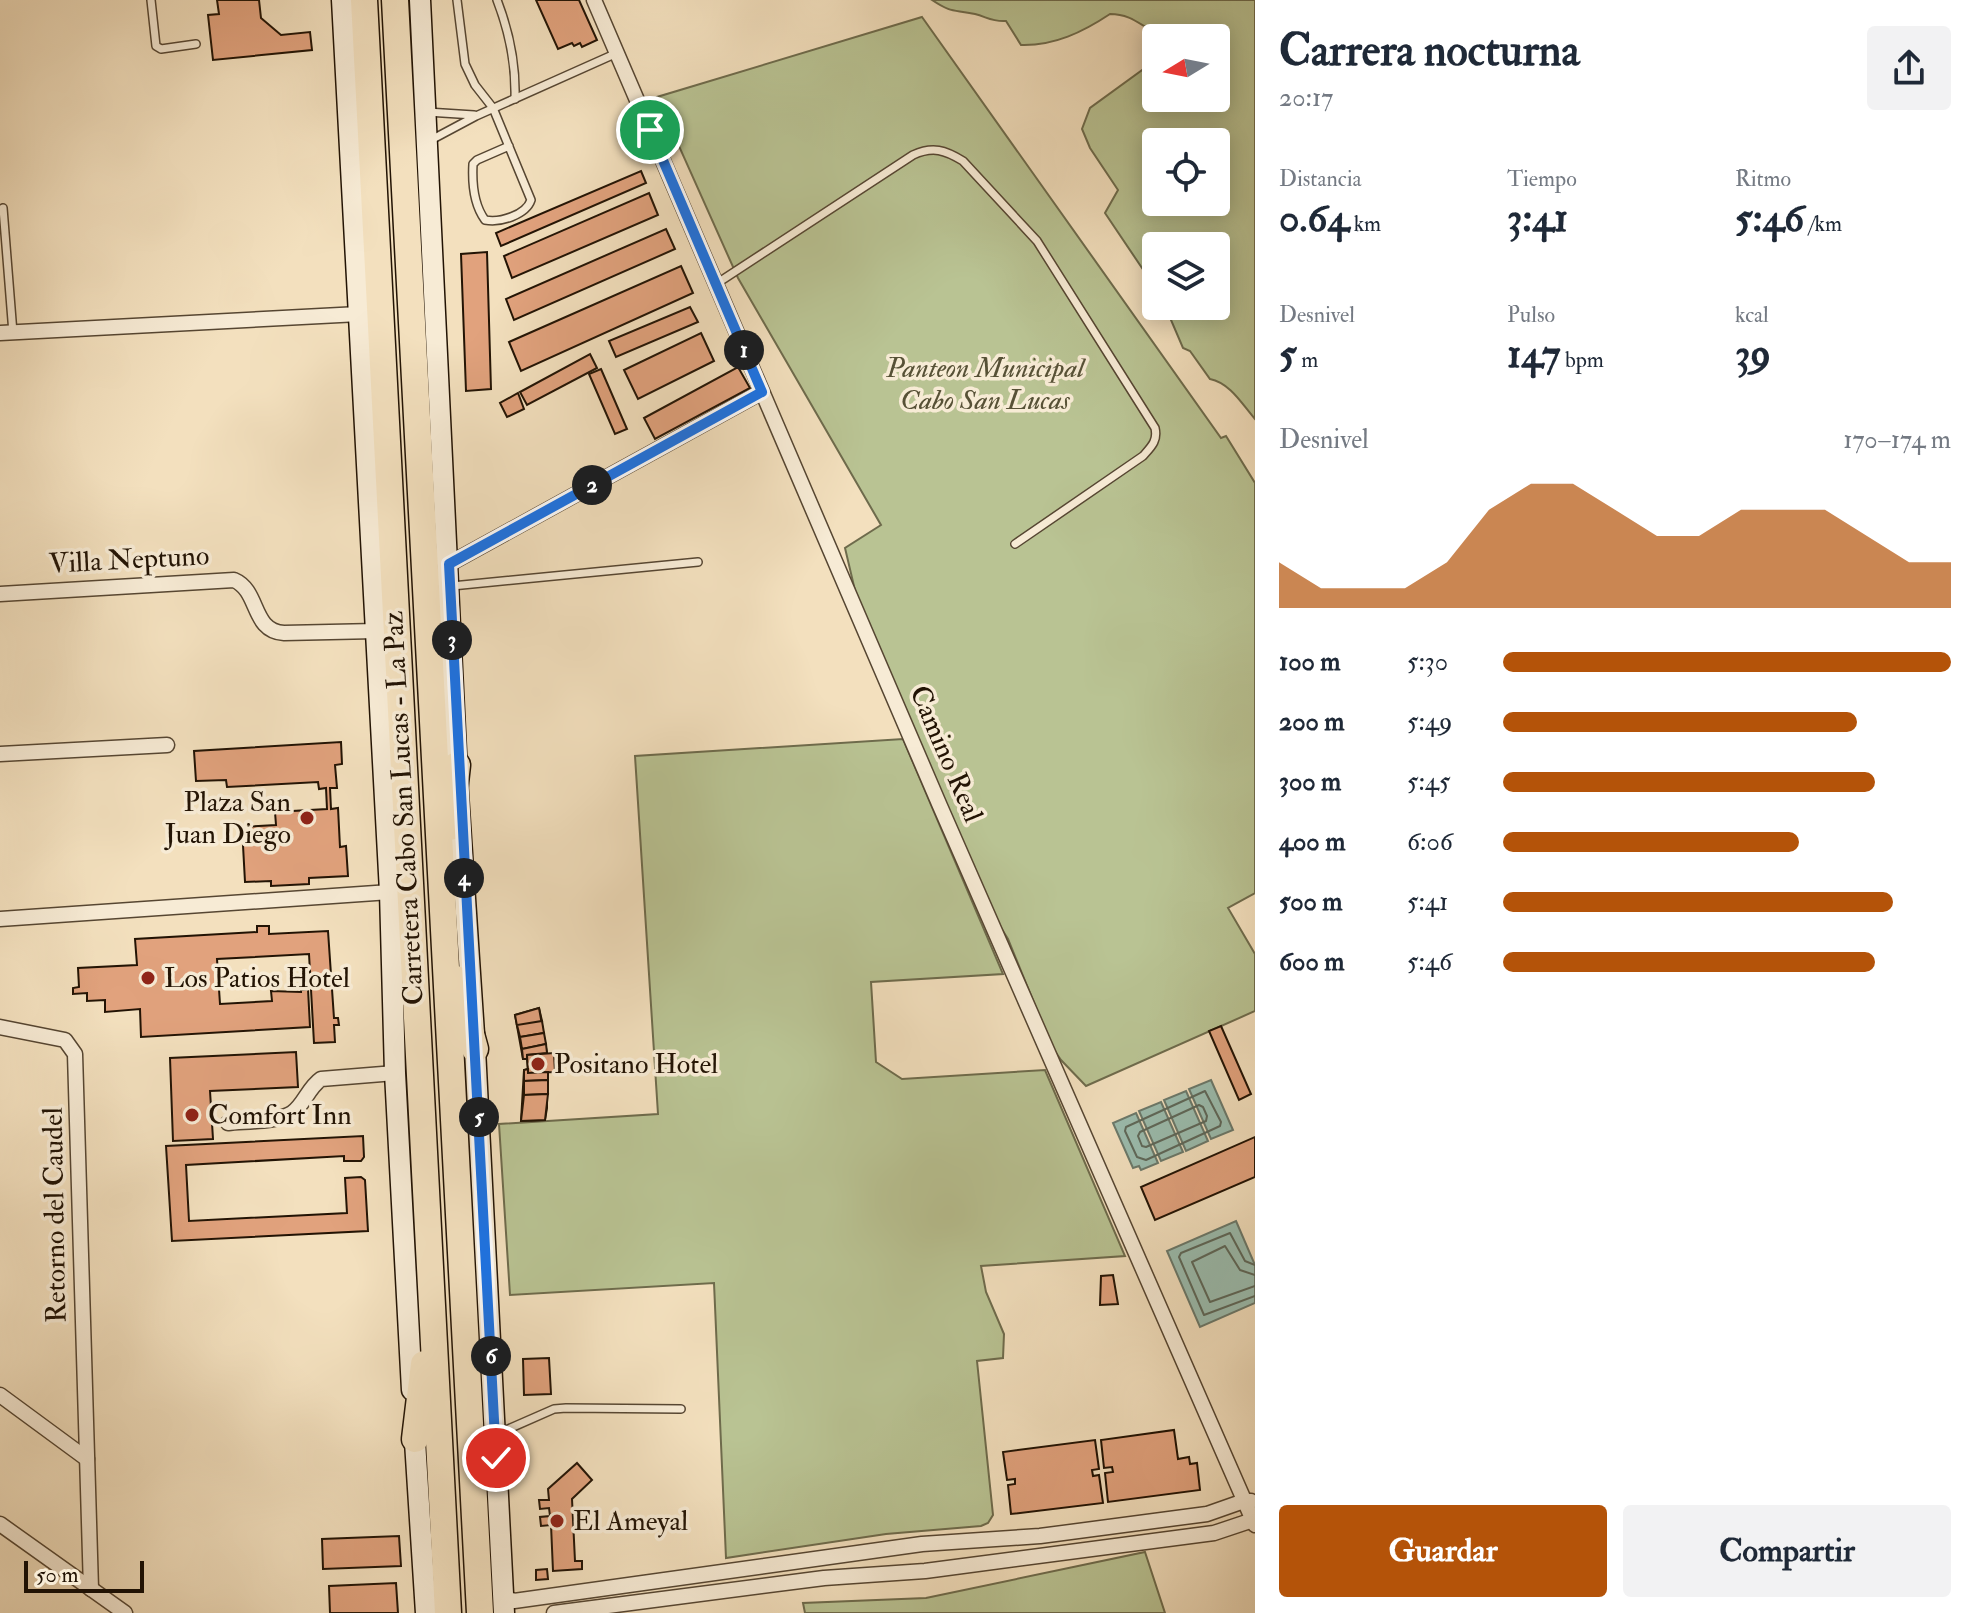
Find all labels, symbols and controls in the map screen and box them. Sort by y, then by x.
north arrow [1142,24,1230,112]
map controls [1142,24,1230,320]
text: Carrera nocturna [1279,24,1580,79]
button: share [1867,26,1951,110]
text: 20:17 [1279,82,1333,114]
pin [616,96,684,164]
icon: arrive [628,108,672,152]
button: locate [1142,128,1230,216]
text: Distancia [1279,165,1362,193]
text: Tiempo [1507,165,1577,193]
text: Ritmo [1735,165,1791,193]
text: 0.64 [1279,193,1349,244]
text: 3:41 [1507,193,1568,244]
text: 5:46 [1735,193,1804,244]
text: km [1349,210,1381,238]
text: /km [1804,210,1842,238]
button: layers [1142,232,1230,320]
text: Desnivel [1279,301,1355,329]
text: Pulso [1507,301,1555,329]
text: kcal [1735,301,1769,329]
text: 5 [1279,329,1297,380]
text: 147 [1507,329,1560,380]
text: 39 [1735,329,1771,380]
pin: 1 [724,330,764,370]
text: 1 [740,336,748,364]
text: m [1297,346,1318,374]
text: bpm [1560,346,1604,374]
park label: Panteon Municipal Cabo San Lucas [885,351,1086,418]
text: Desnivel [1279,424,1369,456]
text: 170–174 m [1843,424,1951,456]
pin: 2 [572,465,612,505]
text: 2 [586,471,598,499]
street label: Villa Neptuno [48,538,210,582]
street label: Carretera Cabo San Lucas - La Paz [376,610,432,1006]
pin: 3 [432,620,472,660]
text: 3 [448,626,456,654]
text: 100 m [1279,646,1340,678]
text: 5:30 [1407,646,1448,678]
street label: Camino Real [902,680,990,828]
text: 200 m [1279,706,1344,738]
text: 5:49 [1407,706,1452,738]
text: 300 m [1279,766,1341,798]
text: 5:45 [1407,766,1450,798]
place label: Plaza San Juan Diego [164,785,291,852]
marker: Plaza San Juan Diego [298,809,316,827]
text: 400 m [1279,826,1345,858]
text: 6:06 [1407,826,1453,858]
pin: 4 [444,858,484,898]
text: 4 [458,864,470,892]
text: 500 m [1279,886,1343,918]
text: 5:41 [1407,886,1448,918]
text: 600 m [1279,946,1344,978]
text: 5:46 [1407,946,1452,978]
place label: Los Patios Hotel [164,961,350,996]
marker: Los Patios Hotel [139,969,157,987]
place label: Positano Hotel [554,1047,718,1082]
marker: Positano Hotel [529,1055,547,1073]
pin: 5 [459,1097,499,1137]
place label: Comfort Inn [208,1098,352,1133]
text: 5 [474,1103,484,1131]
marker: Comfort Inn [183,1106,201,1124]
street label: Retorno del Caudel [36,1107,74,1323]
pin: 6 [471,1336,511,1376]
text: 6 [485,1342,497,1370]
pin [462,1424,530,1492]
icon: check [474,1436,518,1480]
place label: El Ameyal [573,1504,688,1539]
button: Guardar [1279,1505,1607,1597]
button: Compartir [1623,1505,1951,1597]
marker: El Ameyal [548,1512,566,1530]
scale bar [24,1557,144,1593]
text: 50 m [36,1561,78,1589]

